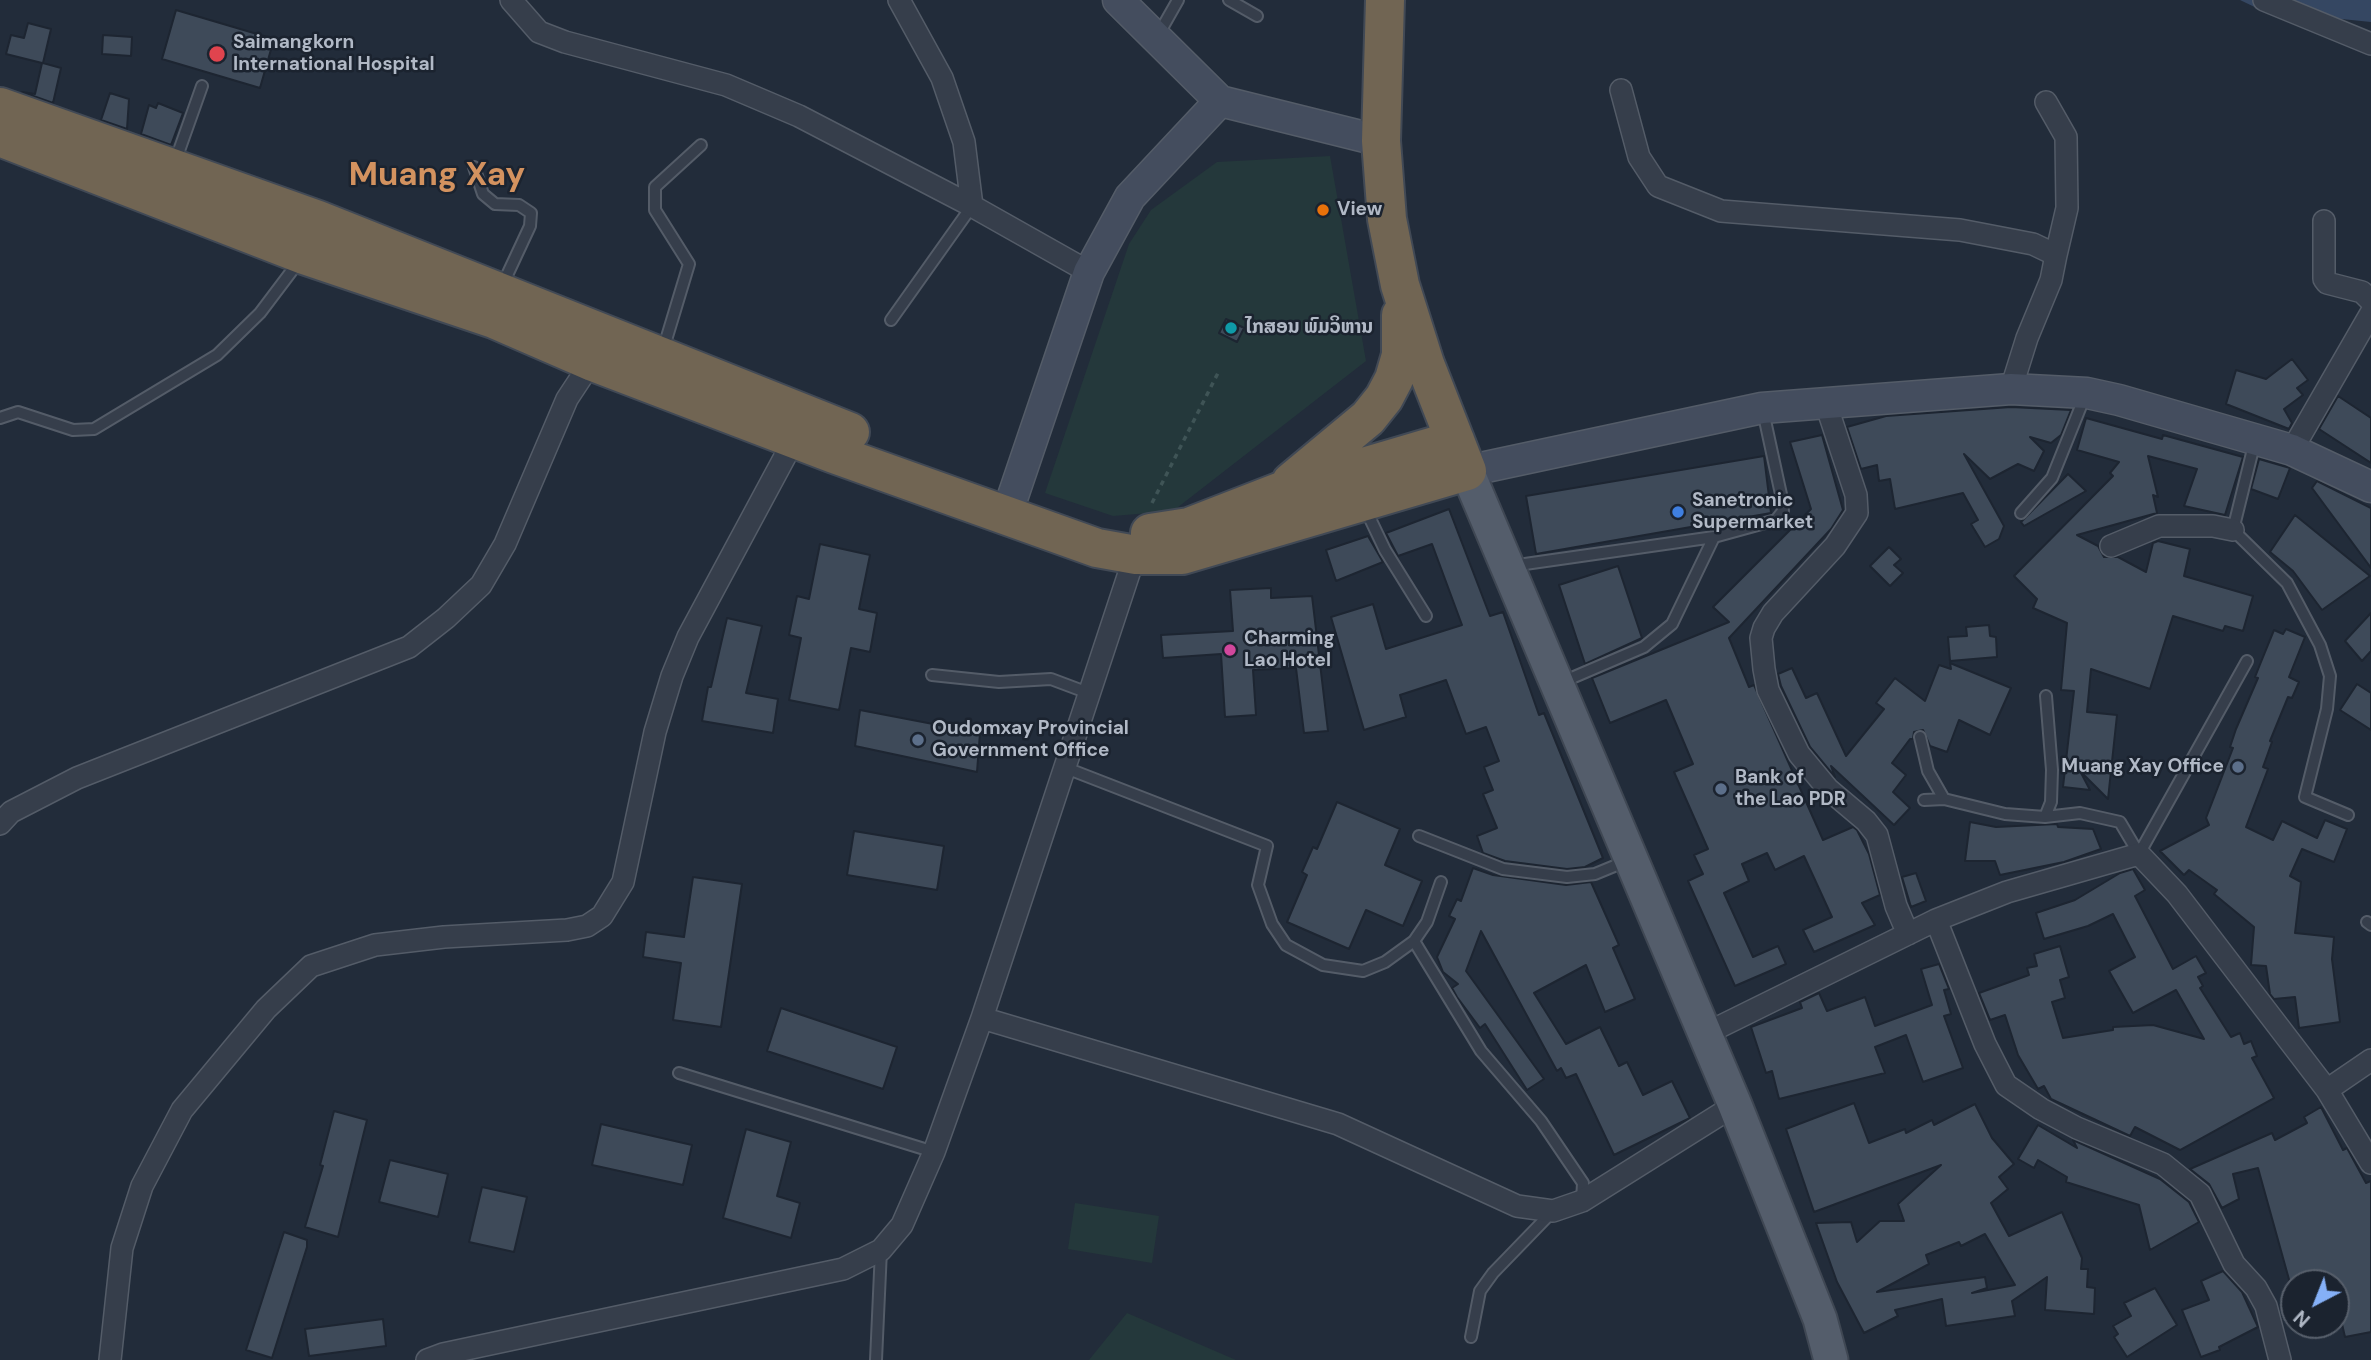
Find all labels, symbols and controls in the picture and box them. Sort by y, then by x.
place label: Saimangkorn International Hospital [233,32,435,76]
marker: Saimangkorn International Hospital [207,44,227,64]
district label: Muang Xay [349,156,525,196]
place label: View [1337,199,1382,221]
marker: View [1315,202,1331,218]
place label: ໄກສອນ ພົມວິຫານ [1245,317,1373,339]
marker: ໄກສອນ ພົມວິຫານ [1223,320,1239,336]
place label: Sanetronic Supermarket [1692,490,1813,534]
marker: Sanetronic Supermarket [1670,504,1686,520]
place label: Charming Lao Hotel [1244,628,1335,672]
marker: Charming Lao Hotel [1222,642,1238,658]
place label: Oudomxay Provincial Government Office [932,718,1129,762]
marker: Oudomxay Provincial Government Office [910,732,926,748]
place label: Muang Xay Office [2061,756,2224,778]
marker: Muang Xay Office [2230,759,2246,775]
place label: Bank of the Lao PDR [1735,767,1846,811]
marker: Bank of the Lao PDR [1713,781,1729,797]
north arrow [2280,1269,2350,1339]
text: N [2288,1305,2315,1332]

